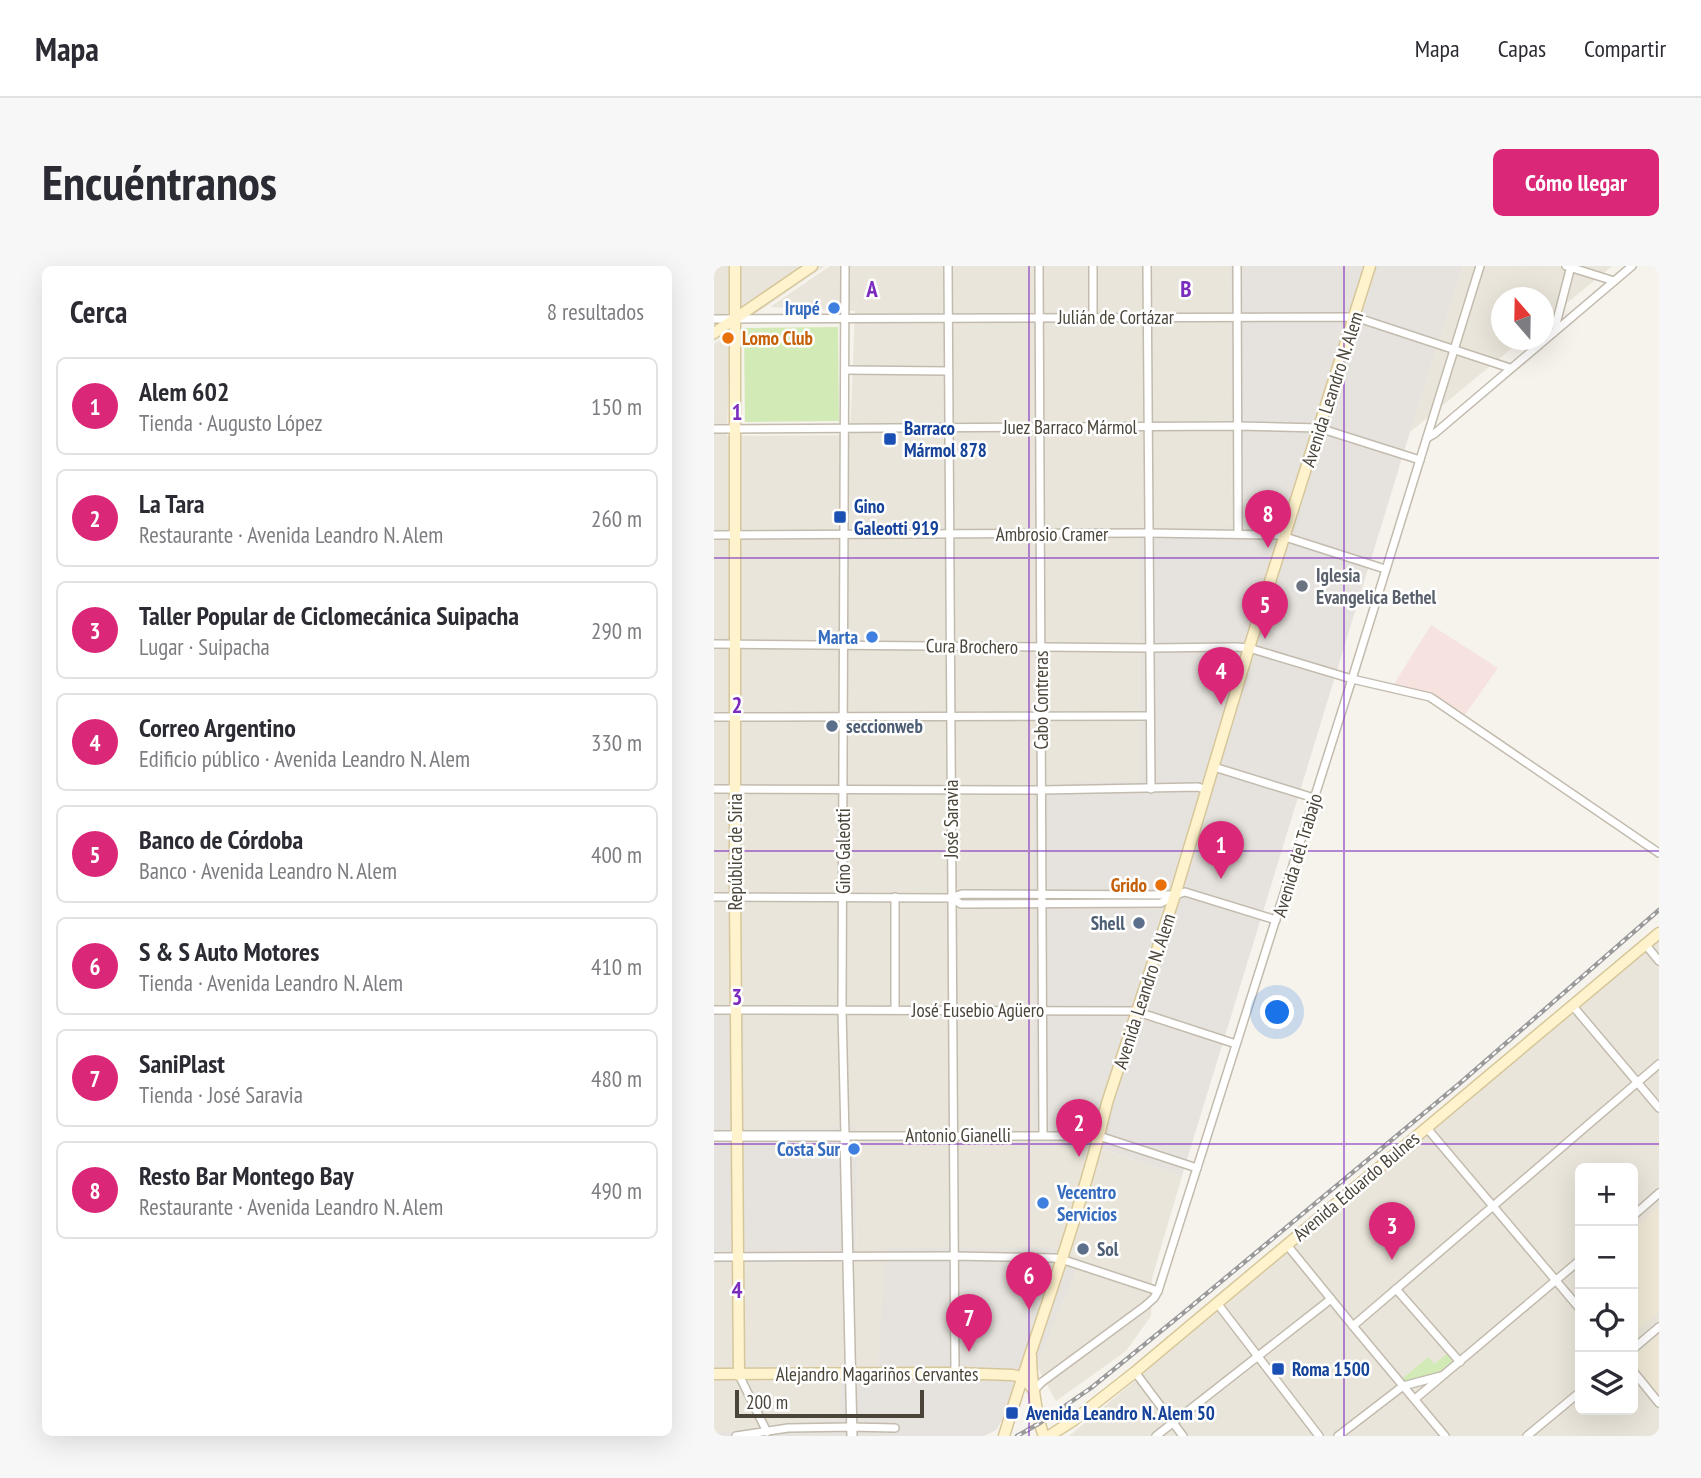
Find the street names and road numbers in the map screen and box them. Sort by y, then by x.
street label: Julián de Cortázar [1057,305,1175,329]
street label: Avenida Leandro N. Alem [1296,308,1368,470]
street label: Juez Barraco Mármol [1002,415,1138,439]
street label: Ambrosio Cramer [996,522,1109,546]
street label: Cura Brochero [926,633,1018,659]
street label: Cabo Contreras [1029,651,1053,749]
street label: José Saravia [939,780,963,859]
street label: Avenida del Trabajo [1267,790,1327,920]
street label: República de Siria [723,793,747,911]
street label: Gino Galeotti [831,808,855,894]
street label: Avenida Leandro N. Alem [1108,910,1180,1072]
street label: José Eusebio Agüero [911,998,1044,1022]
street label: Antonio Gianelli [905,1123,1011,1147]
street label: Avenida Eduardo Bulnes [1288,1126,1424,1246]
street label: Alejandro Magariños Cervantes [776,1362,978,1386]

